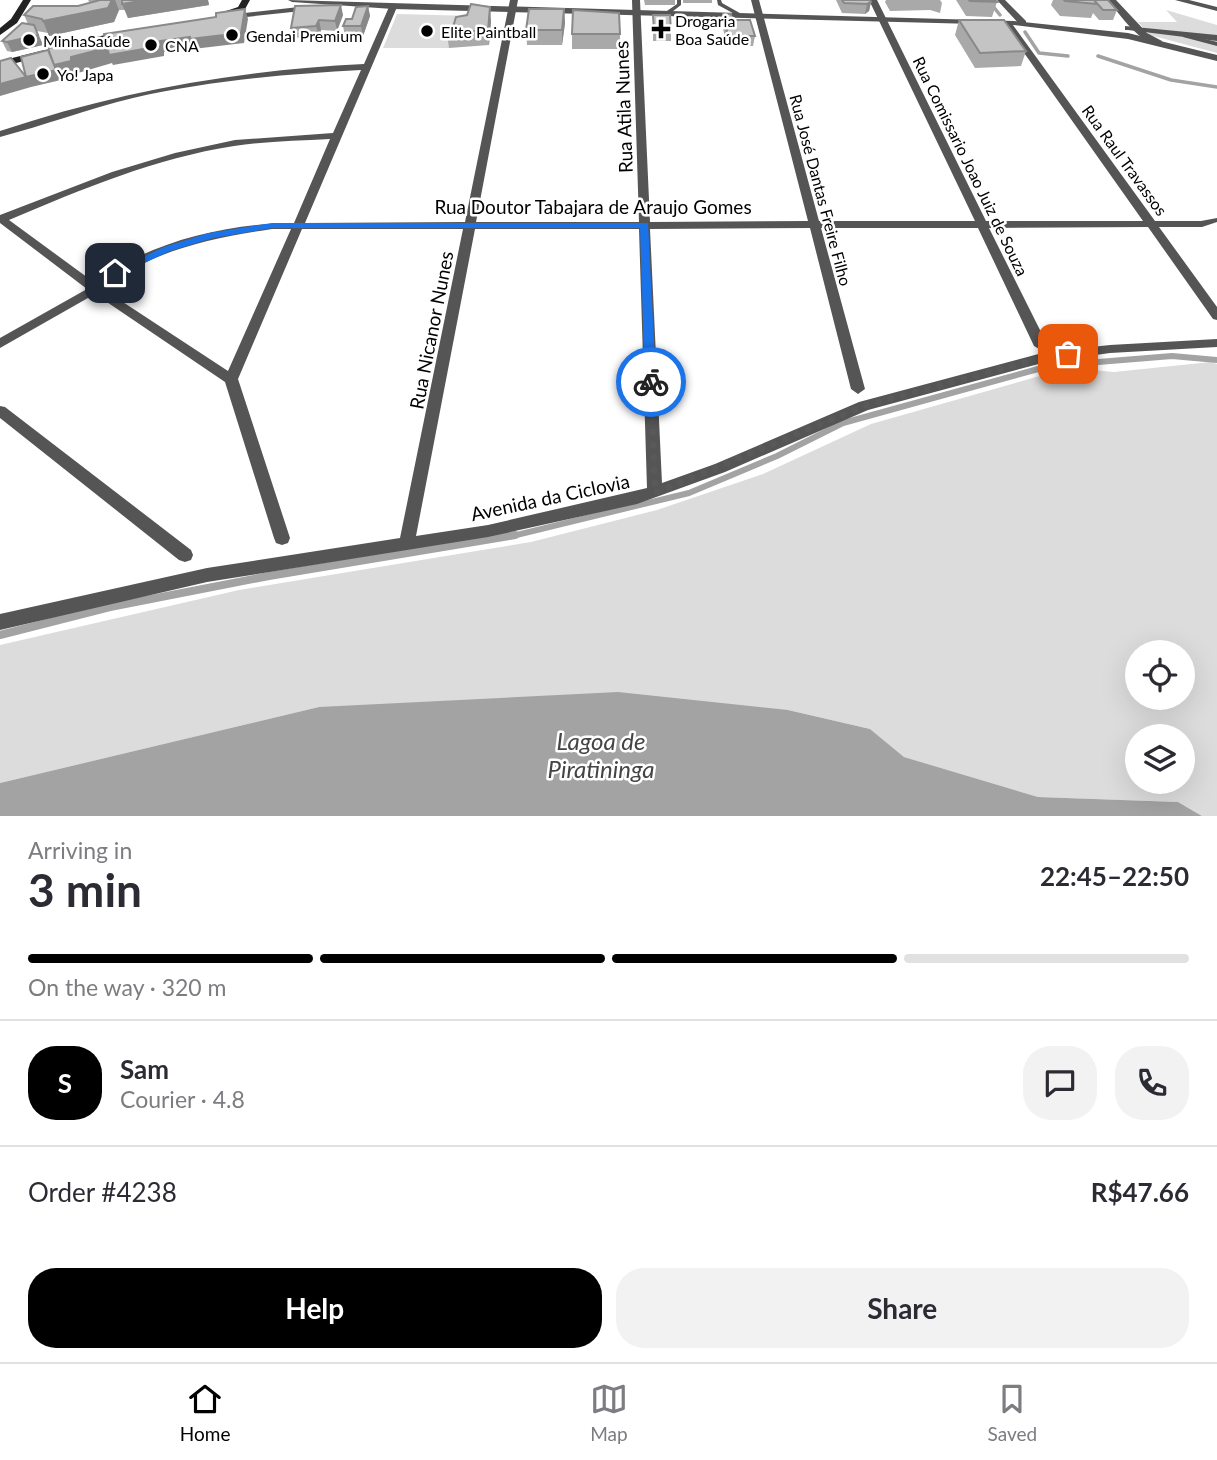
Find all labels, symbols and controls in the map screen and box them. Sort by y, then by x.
place label: Drogaria Boa Saúde [675,11,749,48]
marker: Drogaria Boa Saúde [653,21,669,37]
place label: Elite Paintball [441,22,536,41]
marker: Elite Paintball [419,23,435,39]
place label: Gendai Premium [246,26,362,45]
marker: Gendai Premium [224,27,240,43]
place label: MinhaSaúde [43,31,130,50]
marker: MinhaSaúde [21,32,37,48]
place label: CNA [165,36,199,55]
marker: CNA [143,37,159,53]
street label: Rua Atila Nunes [609,40,637,174]
street label: Rua Comissario Joao Juiz de Souza [910,53,1032,279]
place label: Yo! Japa [57,65,114,84]
marker: Yo! Japa [35,66,51,82]
street label: Rua José Dantas Freire Filho [786,92,856,288]
street label: Rua Raul Travassos [1079,101,1171,219]
street label: Rua Doutor Tabajara de Araujo Gomes [434,195,752,218]
pin [85,243,145,303]
street label: Rua Nicanor Nunes [404,249,458,411]
icon: home [96,254,134,292]
pin [1038,324,1098,384]
icon: bag [1049,335,1087,373]
courier [616,347,686,417]
icon: bike [632,363,670,401]
street label: Avenida da Ciclovia [468,469,632,525]
map controls [1125,640,1195,794]
button: locate [1125,640,1195,710]
button: layers [1125,724,1195,794]
water label: Lagoa de Piratininga [548,726,655,783]
text: Arriving in [28,836,132,864]
text: 22:45–22:50 [1040,860,1189,892]
text: 3 min [28,862,142,917]
text: On the way · 320 m [28,973,227,1001]
button: chat [1023,1046,1097,1120]
button: phone [1115,1046,1189,1120]
text: Sam [120,1053,169,1085]
text: S [58,1067,72,1099]
text: Courier · 4.8 [120,1085,245,1113]
text: Order #4238 [28,1176,177,1208]
text: R$47.66 [1091,1176,1189,1208]
button: Help [28,1268,602,1348]
button: Share [616,1268,1189,1348]
tab: Home [180,1380,230,1445]
tab: Map [590,1380,628,1445]
tab: Saved [988,1380,1037,1445]

